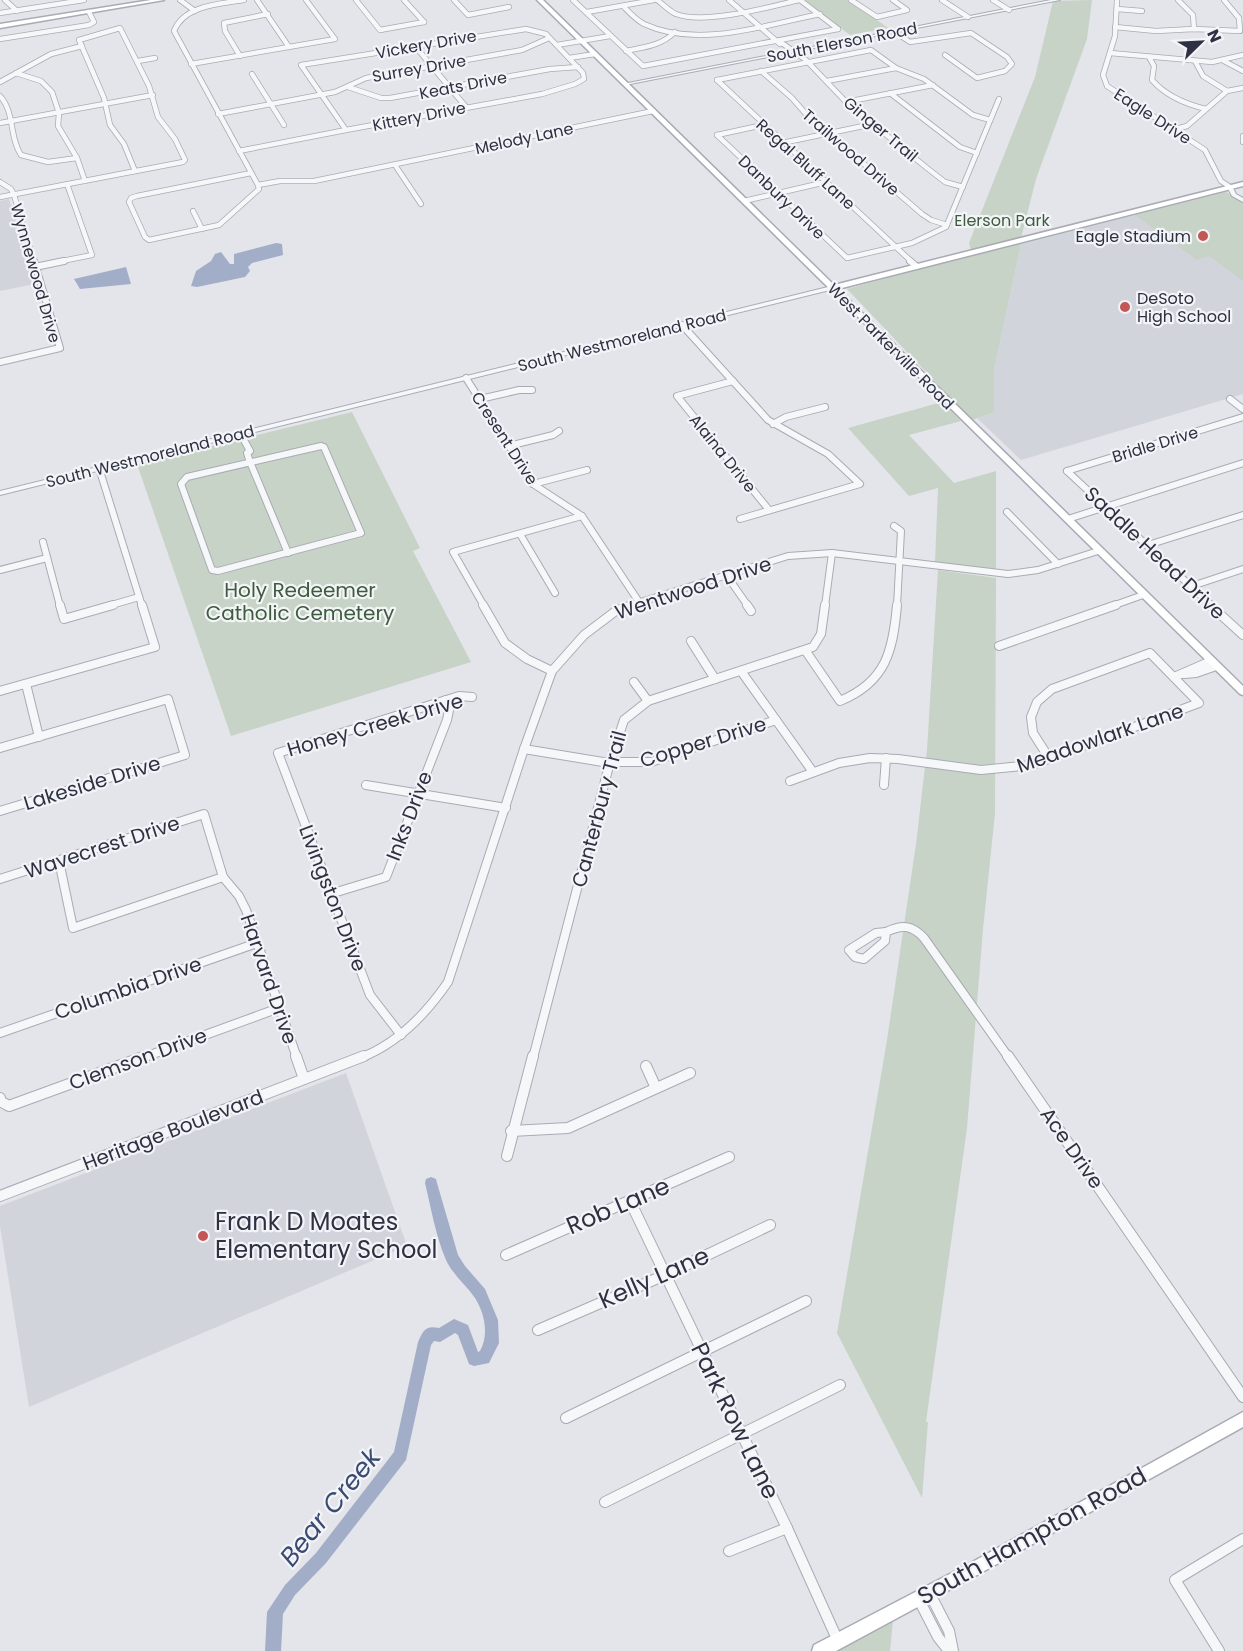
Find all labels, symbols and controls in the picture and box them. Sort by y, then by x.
north arrow [1171,12,1231,72]
street label: South Elerson Road [765,17,919,68]
street label: Vickery Drive [374,24,478,65]
text: N [1201,26,1227,46]
street label: Surrey Drive [370,49,468,88]
street label: Keats Drive [417,66,509,105]
street label: Eagle Drive [1110,83,1196,150]
street label: Ginger Trail [838,91,923,167]
street label: Kittery Drive [371,96,468,137]
street label: Trailwood Drive [797,104,904,201]
street label: Regal Bluff Lane [751,114,860,215]
street label: Melody Lane [473,117,575,160]
street label: Danbury Drive [733,150,830,245]
street label: Wynnewood Drive [5,201,66,346]
park label: Elerson Park [954,209,1050,232]
place label: Eagle Stadium [1076,225,1191,248]
marker: Eagle Stadium [1196,229,1210,243]
street label: West Parkerville Road [822,278,959,415]
place label: DeSoto High School [1137,287,1231,328]
marker: DeSoto High School [1118,300,1132,314]
street label: South Westmoreland Road [515,303,729,378]
street label: Cresent Drive [466,387,543,489]
street label: Alaina Drive [684,409,761,497]
street label: South Westmoreland Road [43,419,257,494]
street label: Bridle Drive [1109,420,1201,468]
street label: Saddle Head Drive [1078,480,1232,626]
street label: Wentwood Drive [611,550,775,626]
park label: Holy Redeemer Catholic Cemetery [206,576,394,627]
street label: Honey Creek Drive [284,686,466,764]
street label: Meadowlark Lane [1013,696,1187,780]
street label: Copper Drive [636,710,770,774]
street label: Canterbury Trail [565,728,633,890]
street label: Lakeside Drive [20,749,164,817]
street label: Inks Drive [379,767,439,865]
street label: Wavecrest Drive [21,809,183,885]
street label: Livingston Drive [292,821,374,975]
street label: Harvard Drive [234,910,304,1048]
street label: Columbia Drive [51,950,205,1026]
street label: Clemson Drive [65,1021,211,1097]
street label: Heritage Boulevard [79,1083,267,1177]
street label: Ace Drive [1034,1102,1110,1194]
street label: Rob Lane [561,1169,675,1242]
place label: Frank D Moates Elementary School [215,1205,438,1266]
marker: Frank D Moates Elementary School [196,1229,210,1243]
street label: Kelly Lane [593,1239,714,1317]
street label: Park Row Lane [683,1337,788,1505]
water label: Bear Creek [271,1439,390,1574]
street label: South Hampton Road [911,1459,1152,1612]

